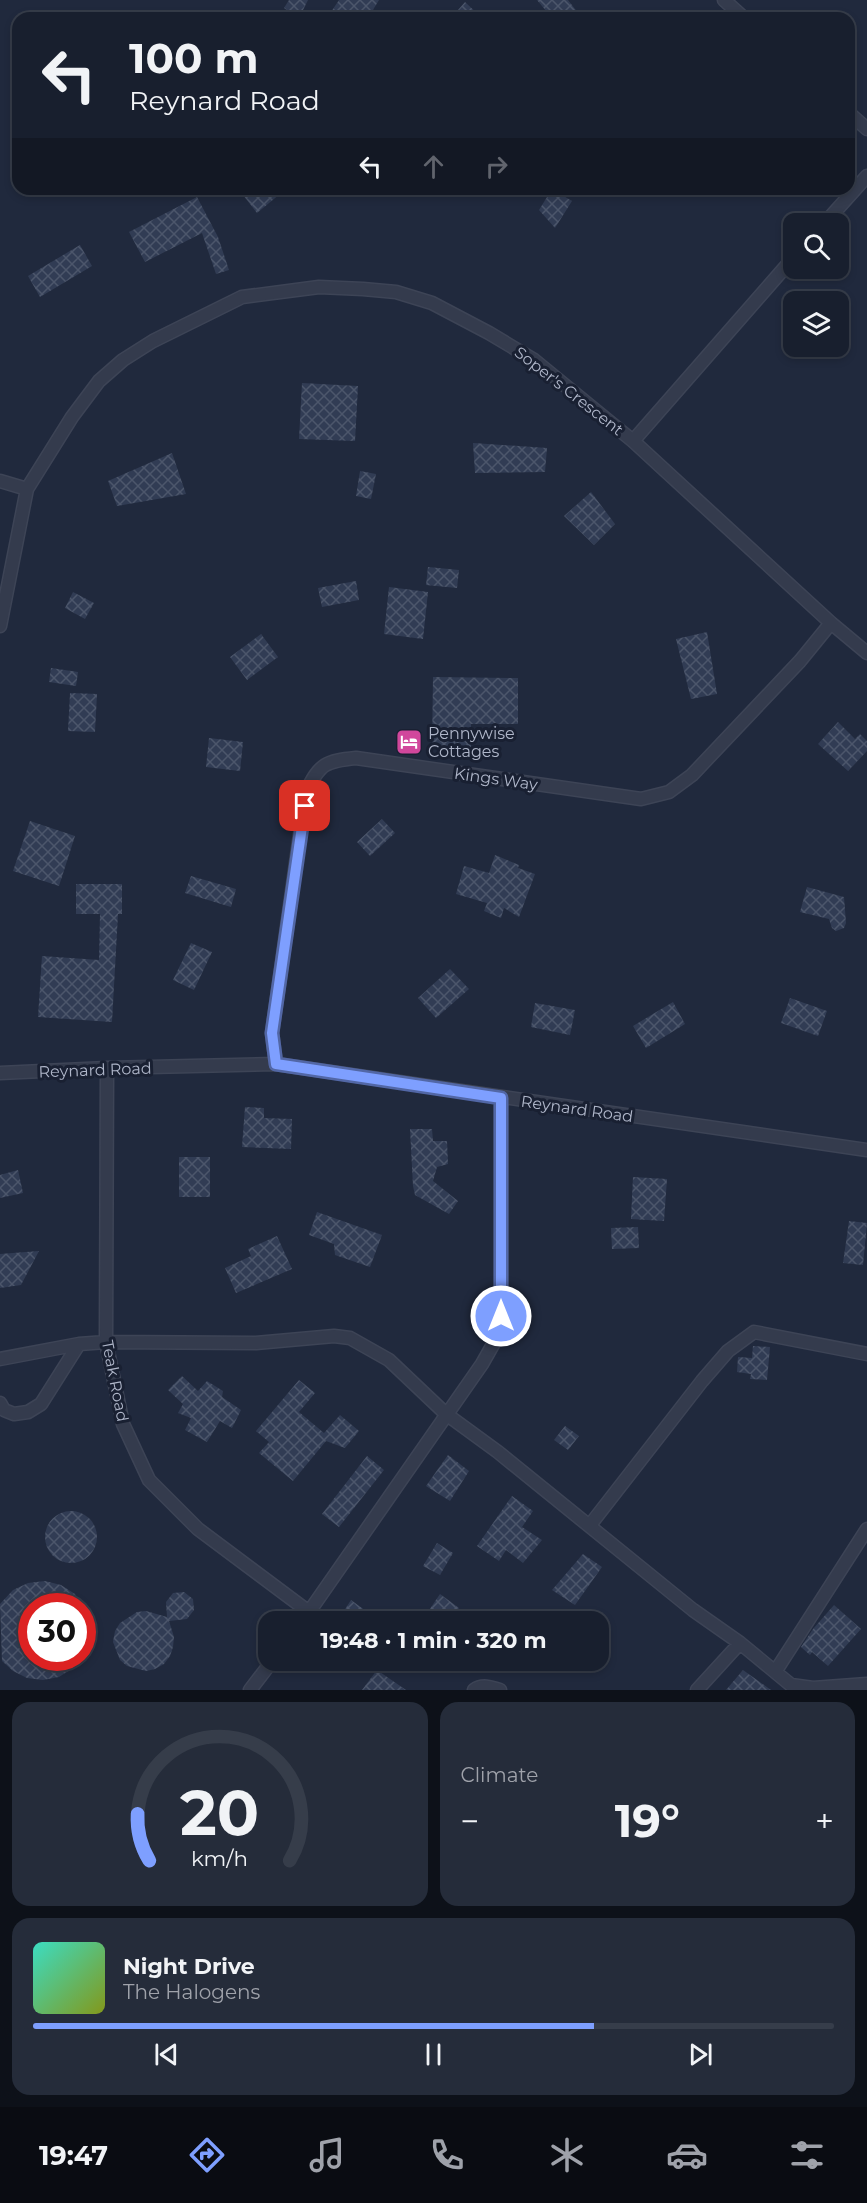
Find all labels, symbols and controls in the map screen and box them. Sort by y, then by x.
text: 100 m [129,32,258,84]
icon: left [30,36,108,114]
text: Reynard Road [129,84,320,117]
icon: left [354,150,387,183]
icon: ahead [417,150,450,183]
icon: right [480,150,513,183]
map controls [783,213,849,357]
button: search [783,213,849,279]
button: layers [783,291,849,357]
street label: Soper's Crescent [511,343,628,440]
place label: Pennywise Cottages [428,724,515,761]
hotel icon: Pennywise Cottages [394,727,424,757]
street label: Kings Way [453,764,539,794]
pin [279,780,330,831]
icon: arrive [288,789,321,822]
street label: Reynard Road [38,1059,152,1081]
street label: Reynard Road [520,1092,634,1126]
position arrow [469,1284,533,1348]
street label: Teak Road [98,1339,132,1423]
speed limit sign: 30 [18,1593,96,1671]
text: 19:48 · 1 min · 320 m [320,1627,547,1654]
text: Climate [461,1763,538,1787]
text: 20 [180,1775,259,1851]
text: 19° [615,1793,680,1848]
text: − [461,1801,479,1841]
text: + [815,1801,834,1841]
text: km/h [191,1845,248,1871]
text: Night Drive [123,1953,255,1980]
text: The Halogens [123,1980,260,2004]
icon: previous [150,2038,183,2071]
icon: pause [417,2038,450,2071]
icon: next [684,2038,717,2071]
icon: directions [186,2134,228,2176]
icon: music [306,2134,348,2176]
icon: phone [426,2134,468,2176]
icon: climate [546,2134,588,2176]
icon: car [666,2134,708,2176]
icon: filters [786,2134,828,2176]
text: 19:47 [39,2139,108,2172]

